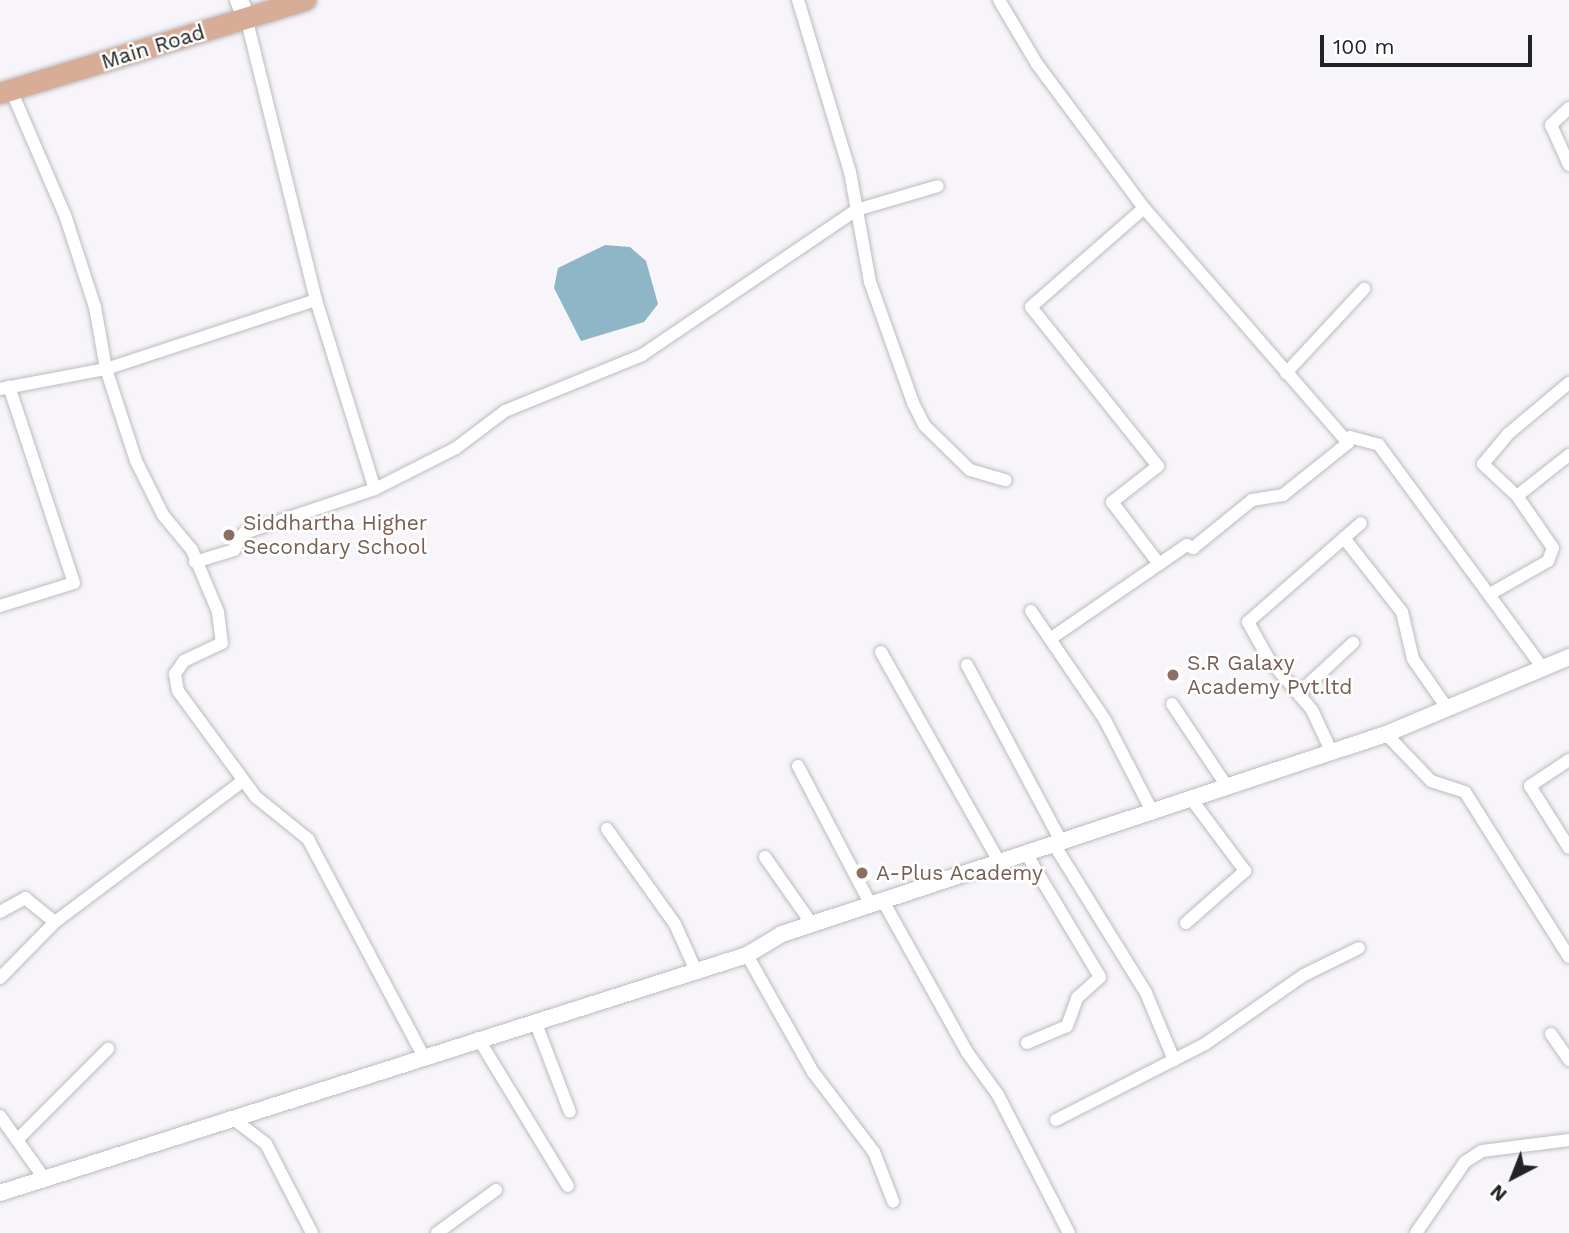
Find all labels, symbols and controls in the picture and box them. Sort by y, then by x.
street label: Main Road [98,19,208,75]
scale bar [1324,21,1536,65]
text: 100 m [1333,34,1395,59]
place label: Siddhartha Higher Secondary School [243,510,428,560]
marker: Siddhartha Higher Secondary School [221,527,237,543]
place label: S.R Galaxy Academy Pvt.ltd [1187,650,1353,700]
marker: S.R Galaxy Academy Pvt.ltd [1165,667,1181,683]
place label: A-Plus Academy [876,860,1044,886]
marker: A-Plus Academy [854,865,870,881]
north arrow [1478,1142,1548,1212]
text: N [1486,1180,1512,1206]

